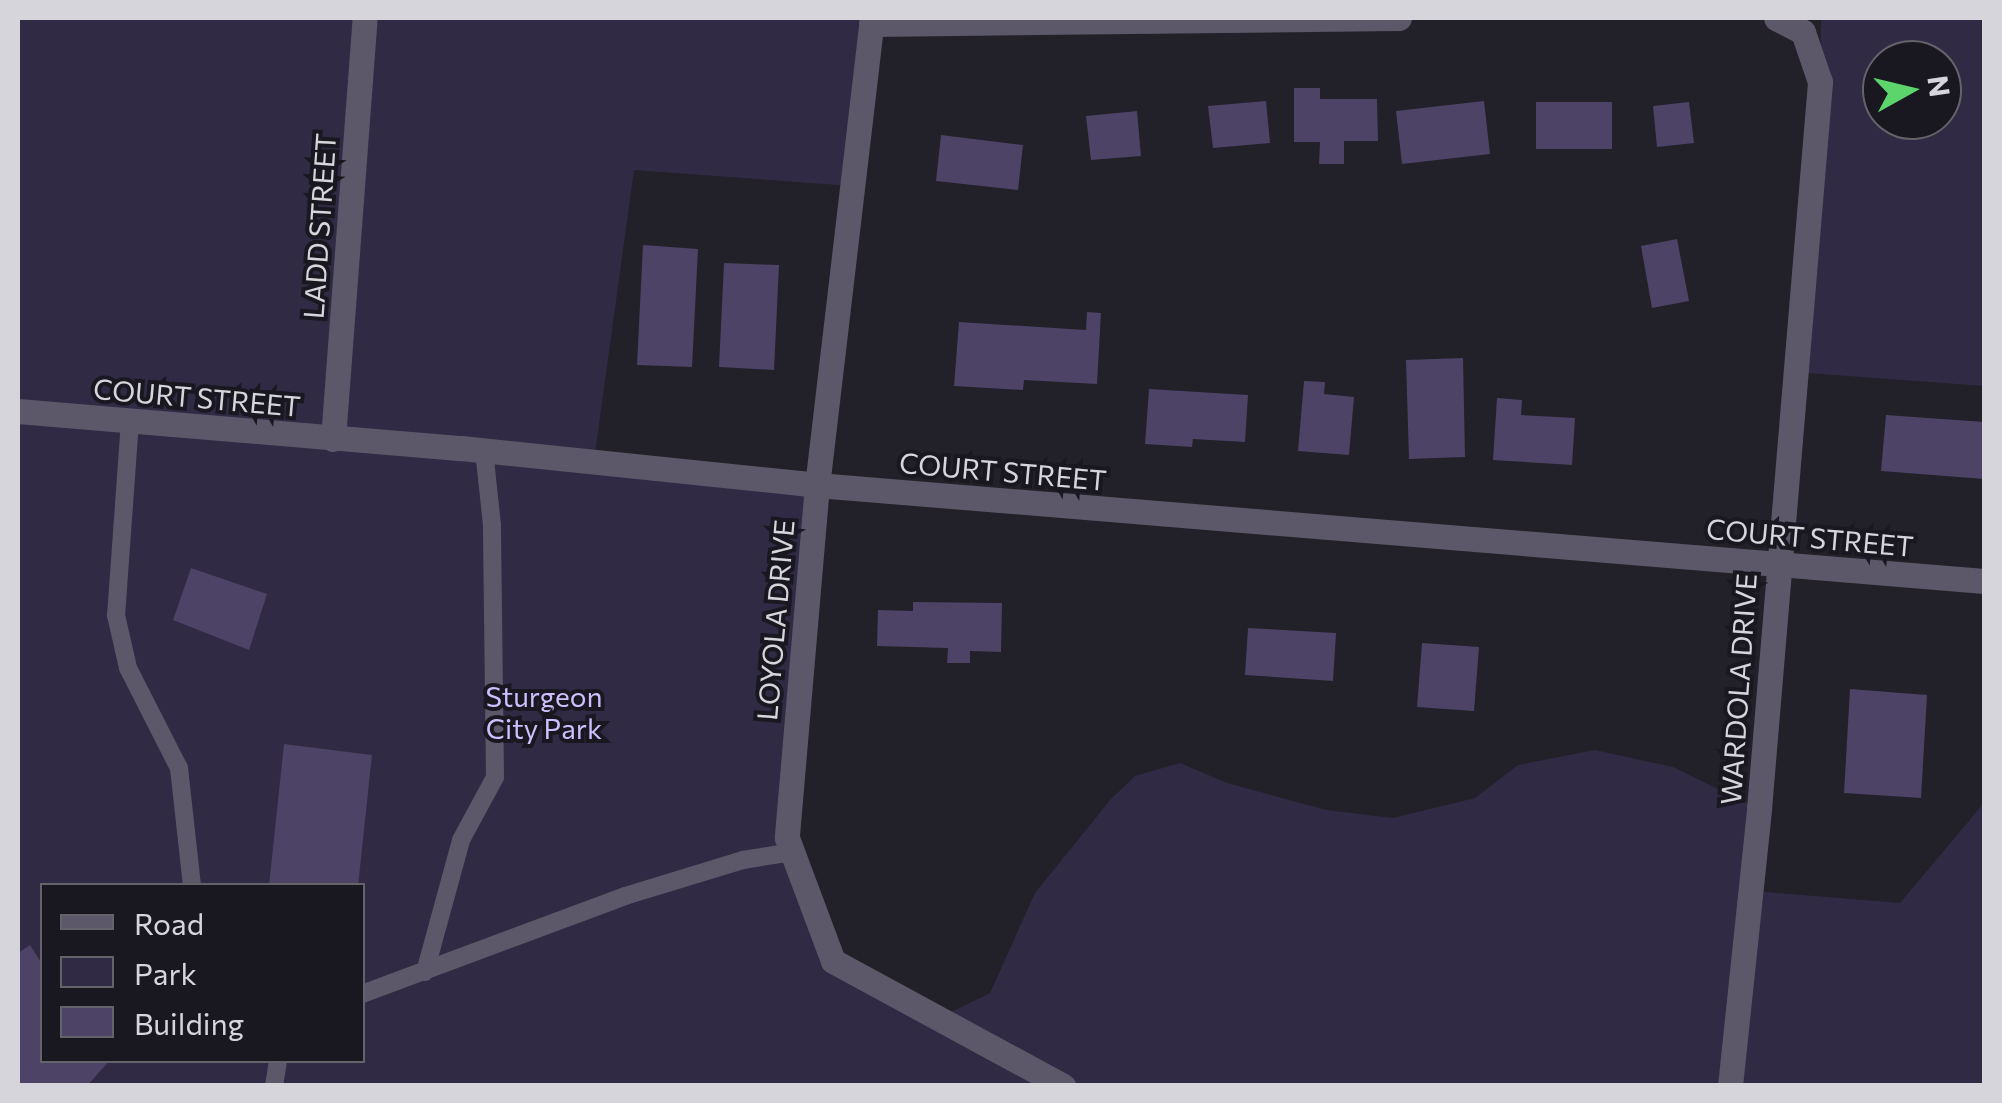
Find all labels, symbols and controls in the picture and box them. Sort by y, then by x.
north arrow [1862,40,1962,140]
text: N [1921,73,1958,99]
street label: LADD STREET [296,132,342,320]
street label: COURT STREET [92,371,302,423]
street label: COURT STREET [898,445,1108,497]
street label: COURT STREET [1705,511,1915,563]
street label: LOYOLA DRIVE [749,518,801,722]
street label: WARDOLA DRIVE [1713,572,1763,806]
park label: Sturgeon City Park [486,679,602,745]
legend [40,883,365,1063]
text: Road [134,904,204,941]
text: Park [134,954,197,991]
text: Building [134,1004,244,1041]

